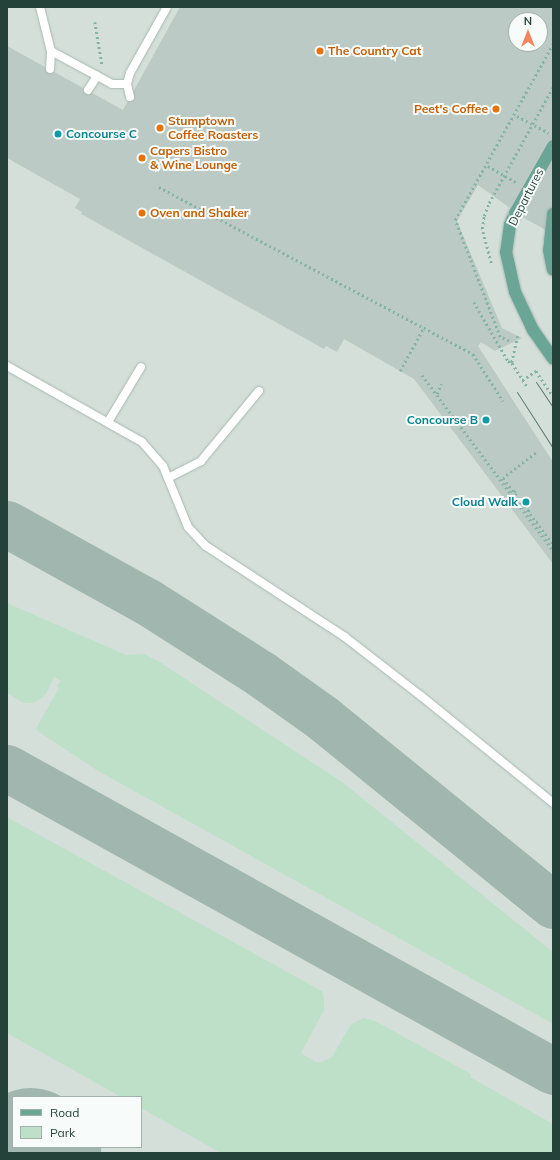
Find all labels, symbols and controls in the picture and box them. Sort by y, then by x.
north arrow [508,12,548,52]
text: N [524,14,532,28]
place label: The Country Cat [328,44,421,58]
marker: The Country Cat [315,46,325,56]
place label: Peet's Coffee [414,102,488,116]
marker: Peet's Coffee [491,104,501,114]
place label: Stumptown Coffee Roasters [168,114,258,142]
marker: Stumptown Coffee Roasters [155,123,165,133]
place label: Concourse C [66,127,137,141]
marker: Concourse C [53,129,63,139]
place label: Capers Bistro & Wine Lounge [150,144,237,172]
marker: Capers Bistro & Wine Lounge [137,153,147,163]
street label: Departures [505,166,547,228]
place label: Oven and Shaker [150,206,249,220]
marker: Oven and Shaker [137,208,147,218]
place label: Concourse B [407,413,478,427]
marker: Concourse B [481,415,491,425]
place label: Cloud Walk [452,495,518,509]
marker: Cloud Walk [521,497,531,507]
legend [12,1096,142,1148]
text: Road [50,1105,79,1120]
text: Park [50,1125,75,1140]

